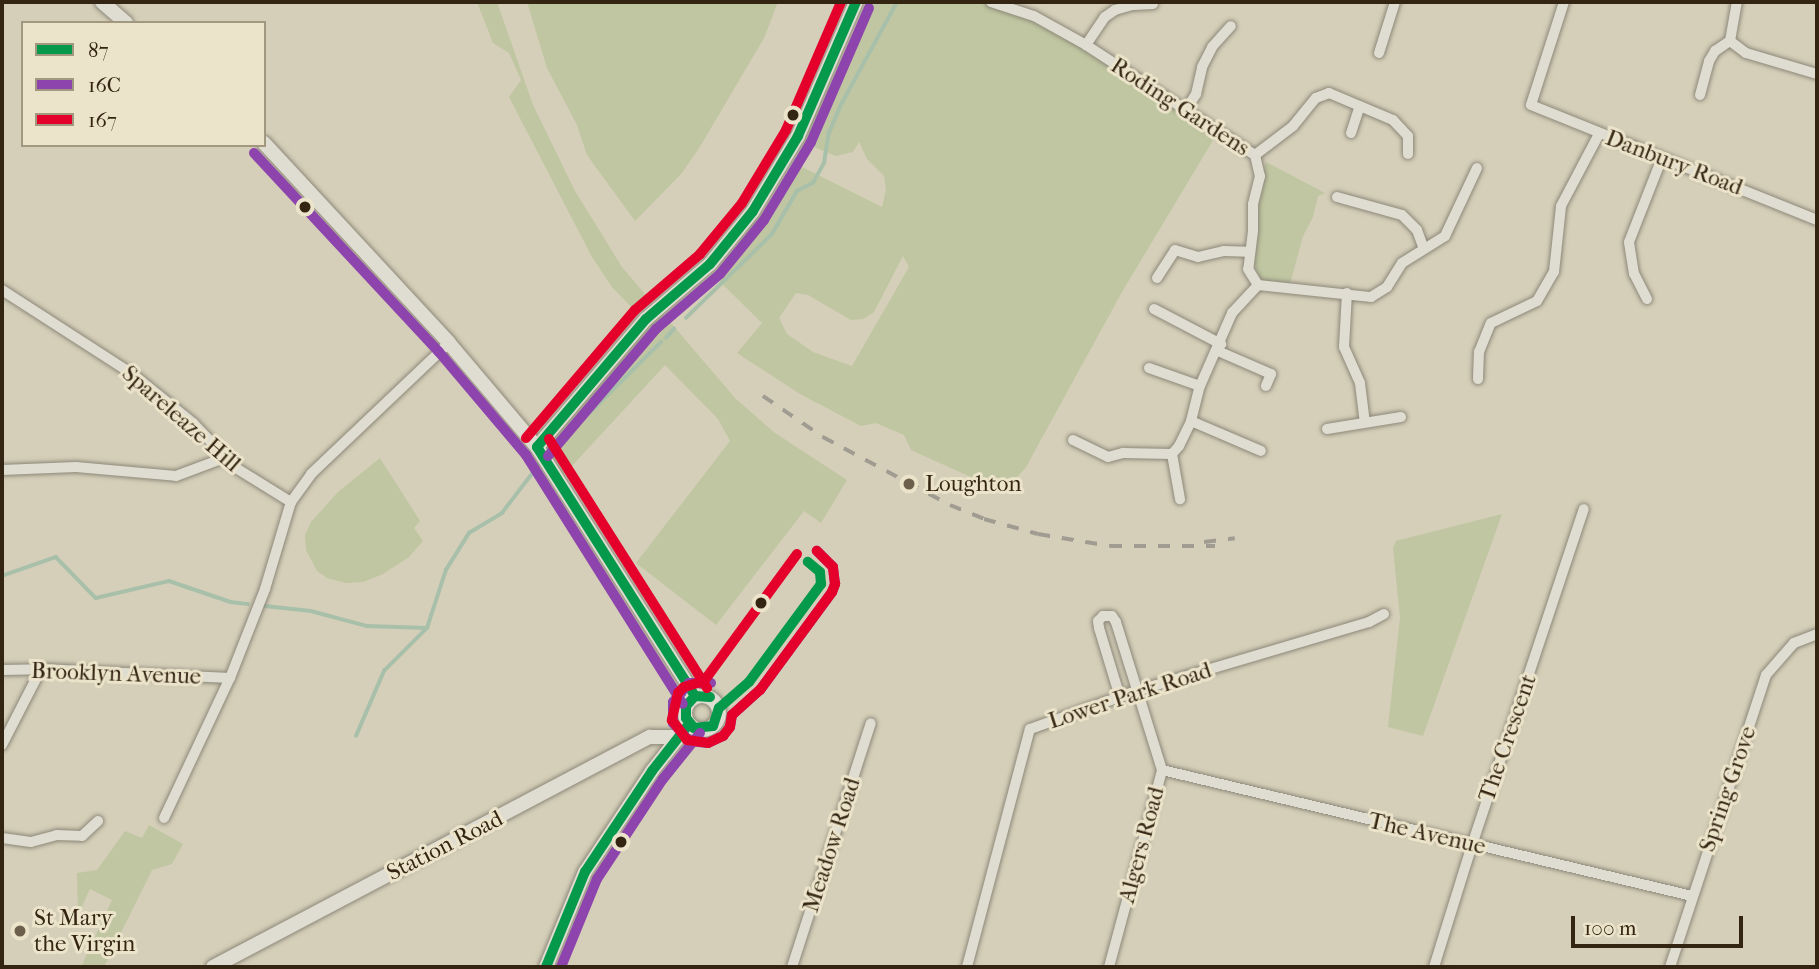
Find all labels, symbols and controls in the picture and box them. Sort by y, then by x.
legend [21,21,266,147]
text: 87 [88,38,109,62]
street label: Roding Gardens [1105,52,1255,162]
text: 16C [88,73,121,97]
text: 167 [88,108,117,132]
unlabelled marker [786,108,800,122]
street label: Danbury Road [1602,124,1746,202]
unlabelled marker [298,200,312,214]
street label: Spareleaze Hill [116,360,246,478]
place label: Loughton [925,470,1022,498]
marker: Loughton [899,474,919,494]
unlabelled marker [754,596,768,610]
street label: Brooklyn Avenue [30,657,202,691]
street label: Lower Park Road [1045,657,1215,735]
street label: The Crescent [1473,671,1543,805]
street label: Spring Grove [1694,723,1762,855]
street label: Meadow Road [797,774,867,916]
street label: Algers Road [1113,784,1171,906]
street label: Station Road [382,805,508,887]
street label: The Avenue [1366,807,1488,861]
unlabelled marker [614,835,628,849]
scale bar [1574,902,1745,946]
place label: St Mary the Virgin [34,904,135,958]
text: 100 m [1584,916,1637,940]
marker: St Mary the Virgin [12,923,28,939]

